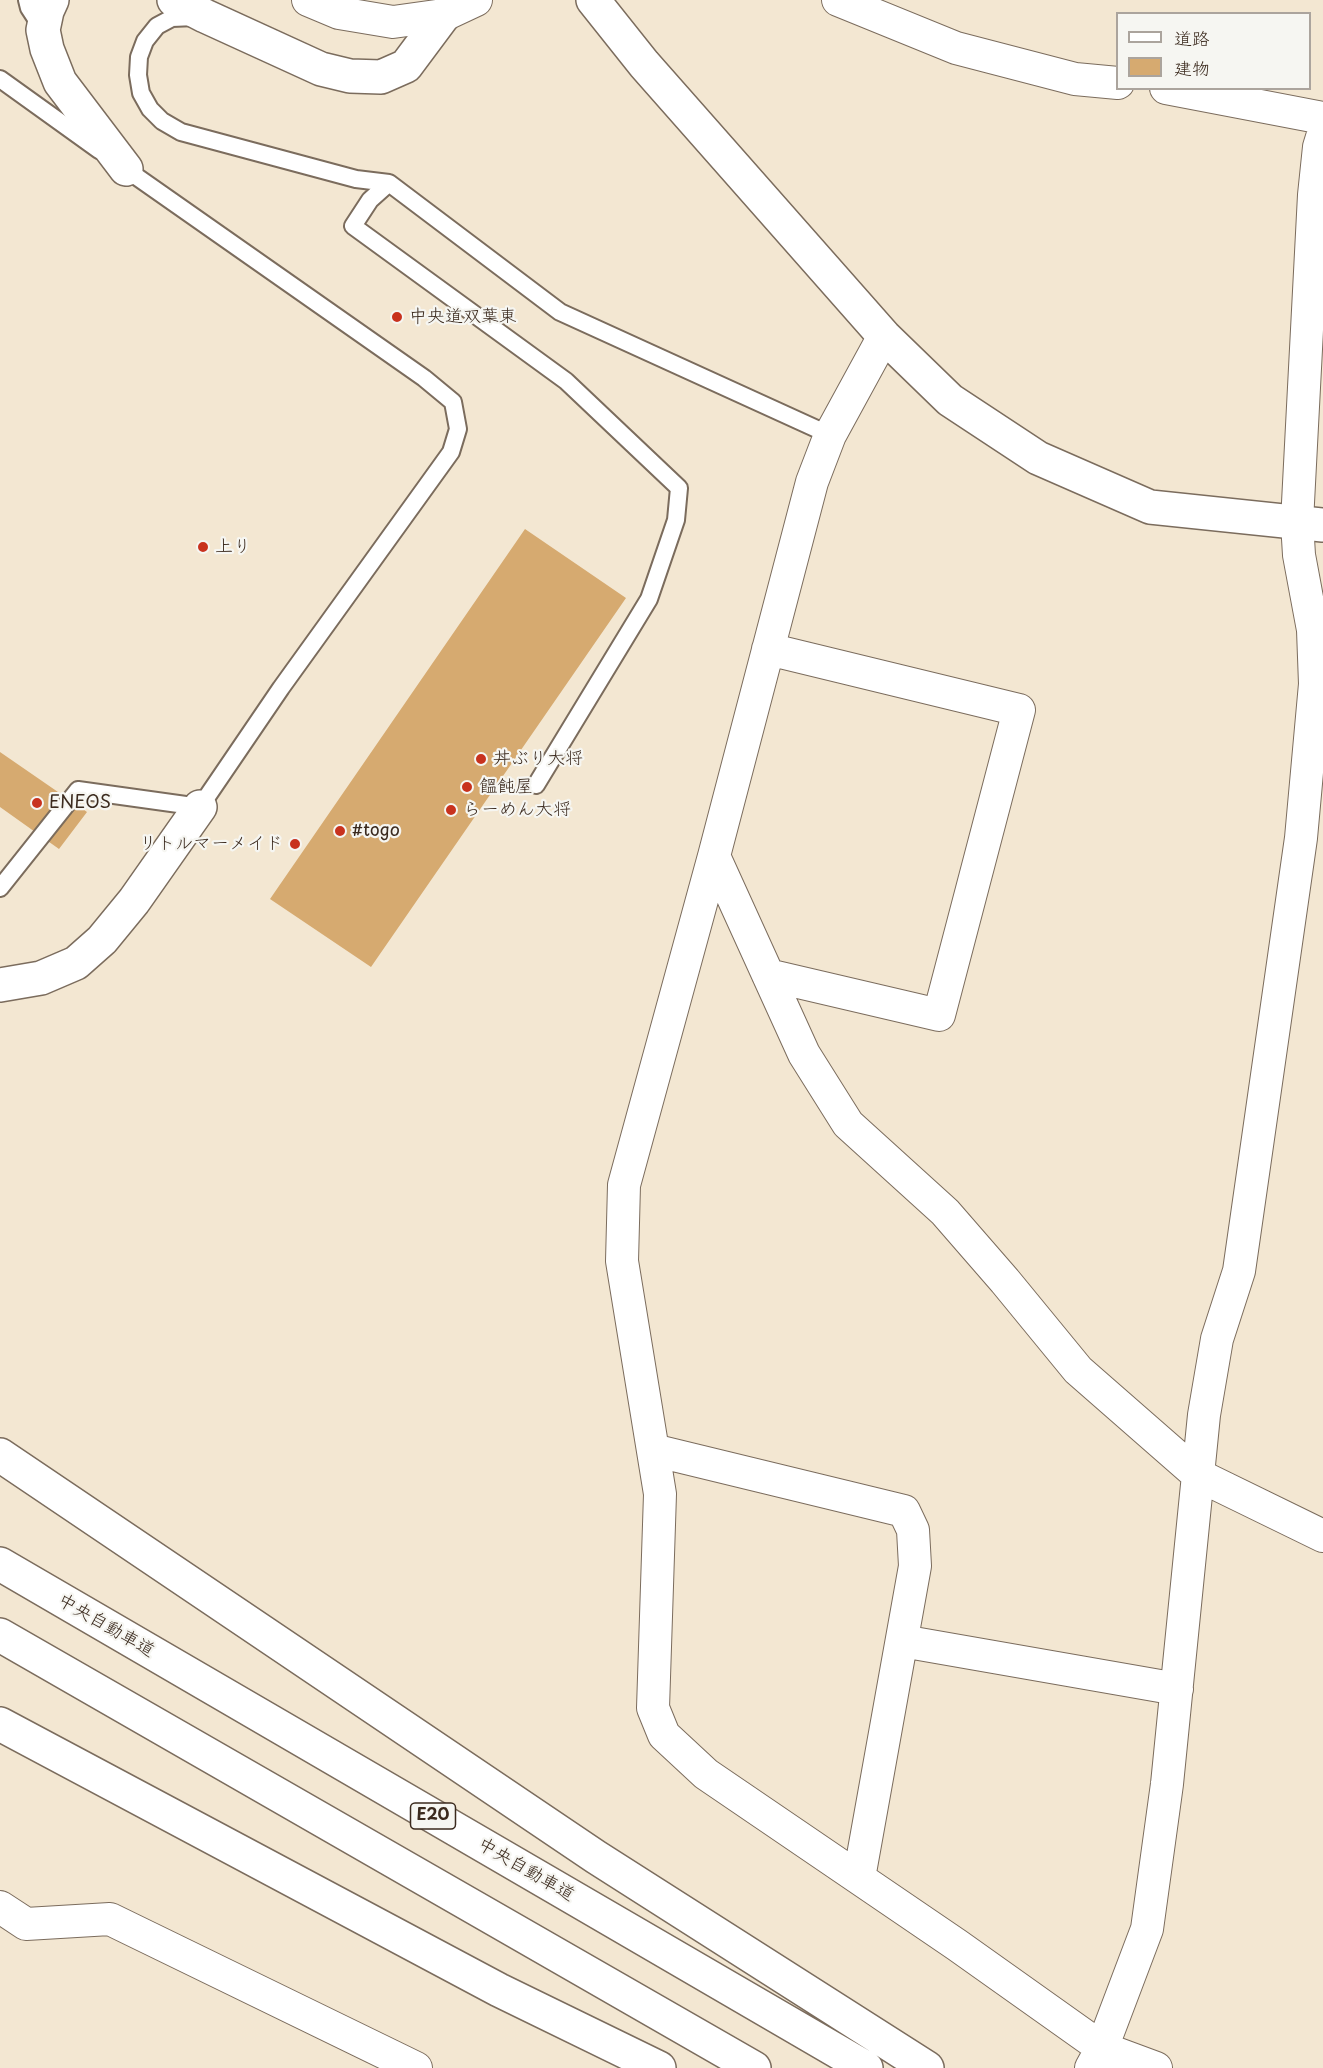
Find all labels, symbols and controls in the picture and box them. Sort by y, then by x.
legend [1116,12,1311,90]
text: 道路 [1174,24,1210,51]
text: 建物 [1174,54,1210,81]
place label: 中央道双葉東 [409,306,517,328]
marker: 中央道双葉東 [390,310,404,324]
place label: 上り [215,536,251,558]
marker: 上り [196,540,210,554]
place label: 丼ぶり大将 [493,748,583,770]
marker: 丼ぶり大将 [474,752,488,766]
place label: 饂飩屋 [479,776,533,798]
marker: 饂飩屋 [460,780,474,794]
place label: ENEOS [49,792,111,814]
marker: ENEOS [30,796,44,810]
place label: らーめん大将 [463,799,571,821]
marker: らーめん大将 [444,803,458,817]
place label: #togo [352,820,400,842]
marker: #togo [333,824,347,838]
place label: リトルマーメイド [139,833,283,855]
marker: リトルマーメイド [288,837,302,851]
street label: 中央自動車道 [54,1590,158,1662]
road number: E20 [410,1803,456,1829]
street label: 中央自動車道 [474,1834,578,1906]

